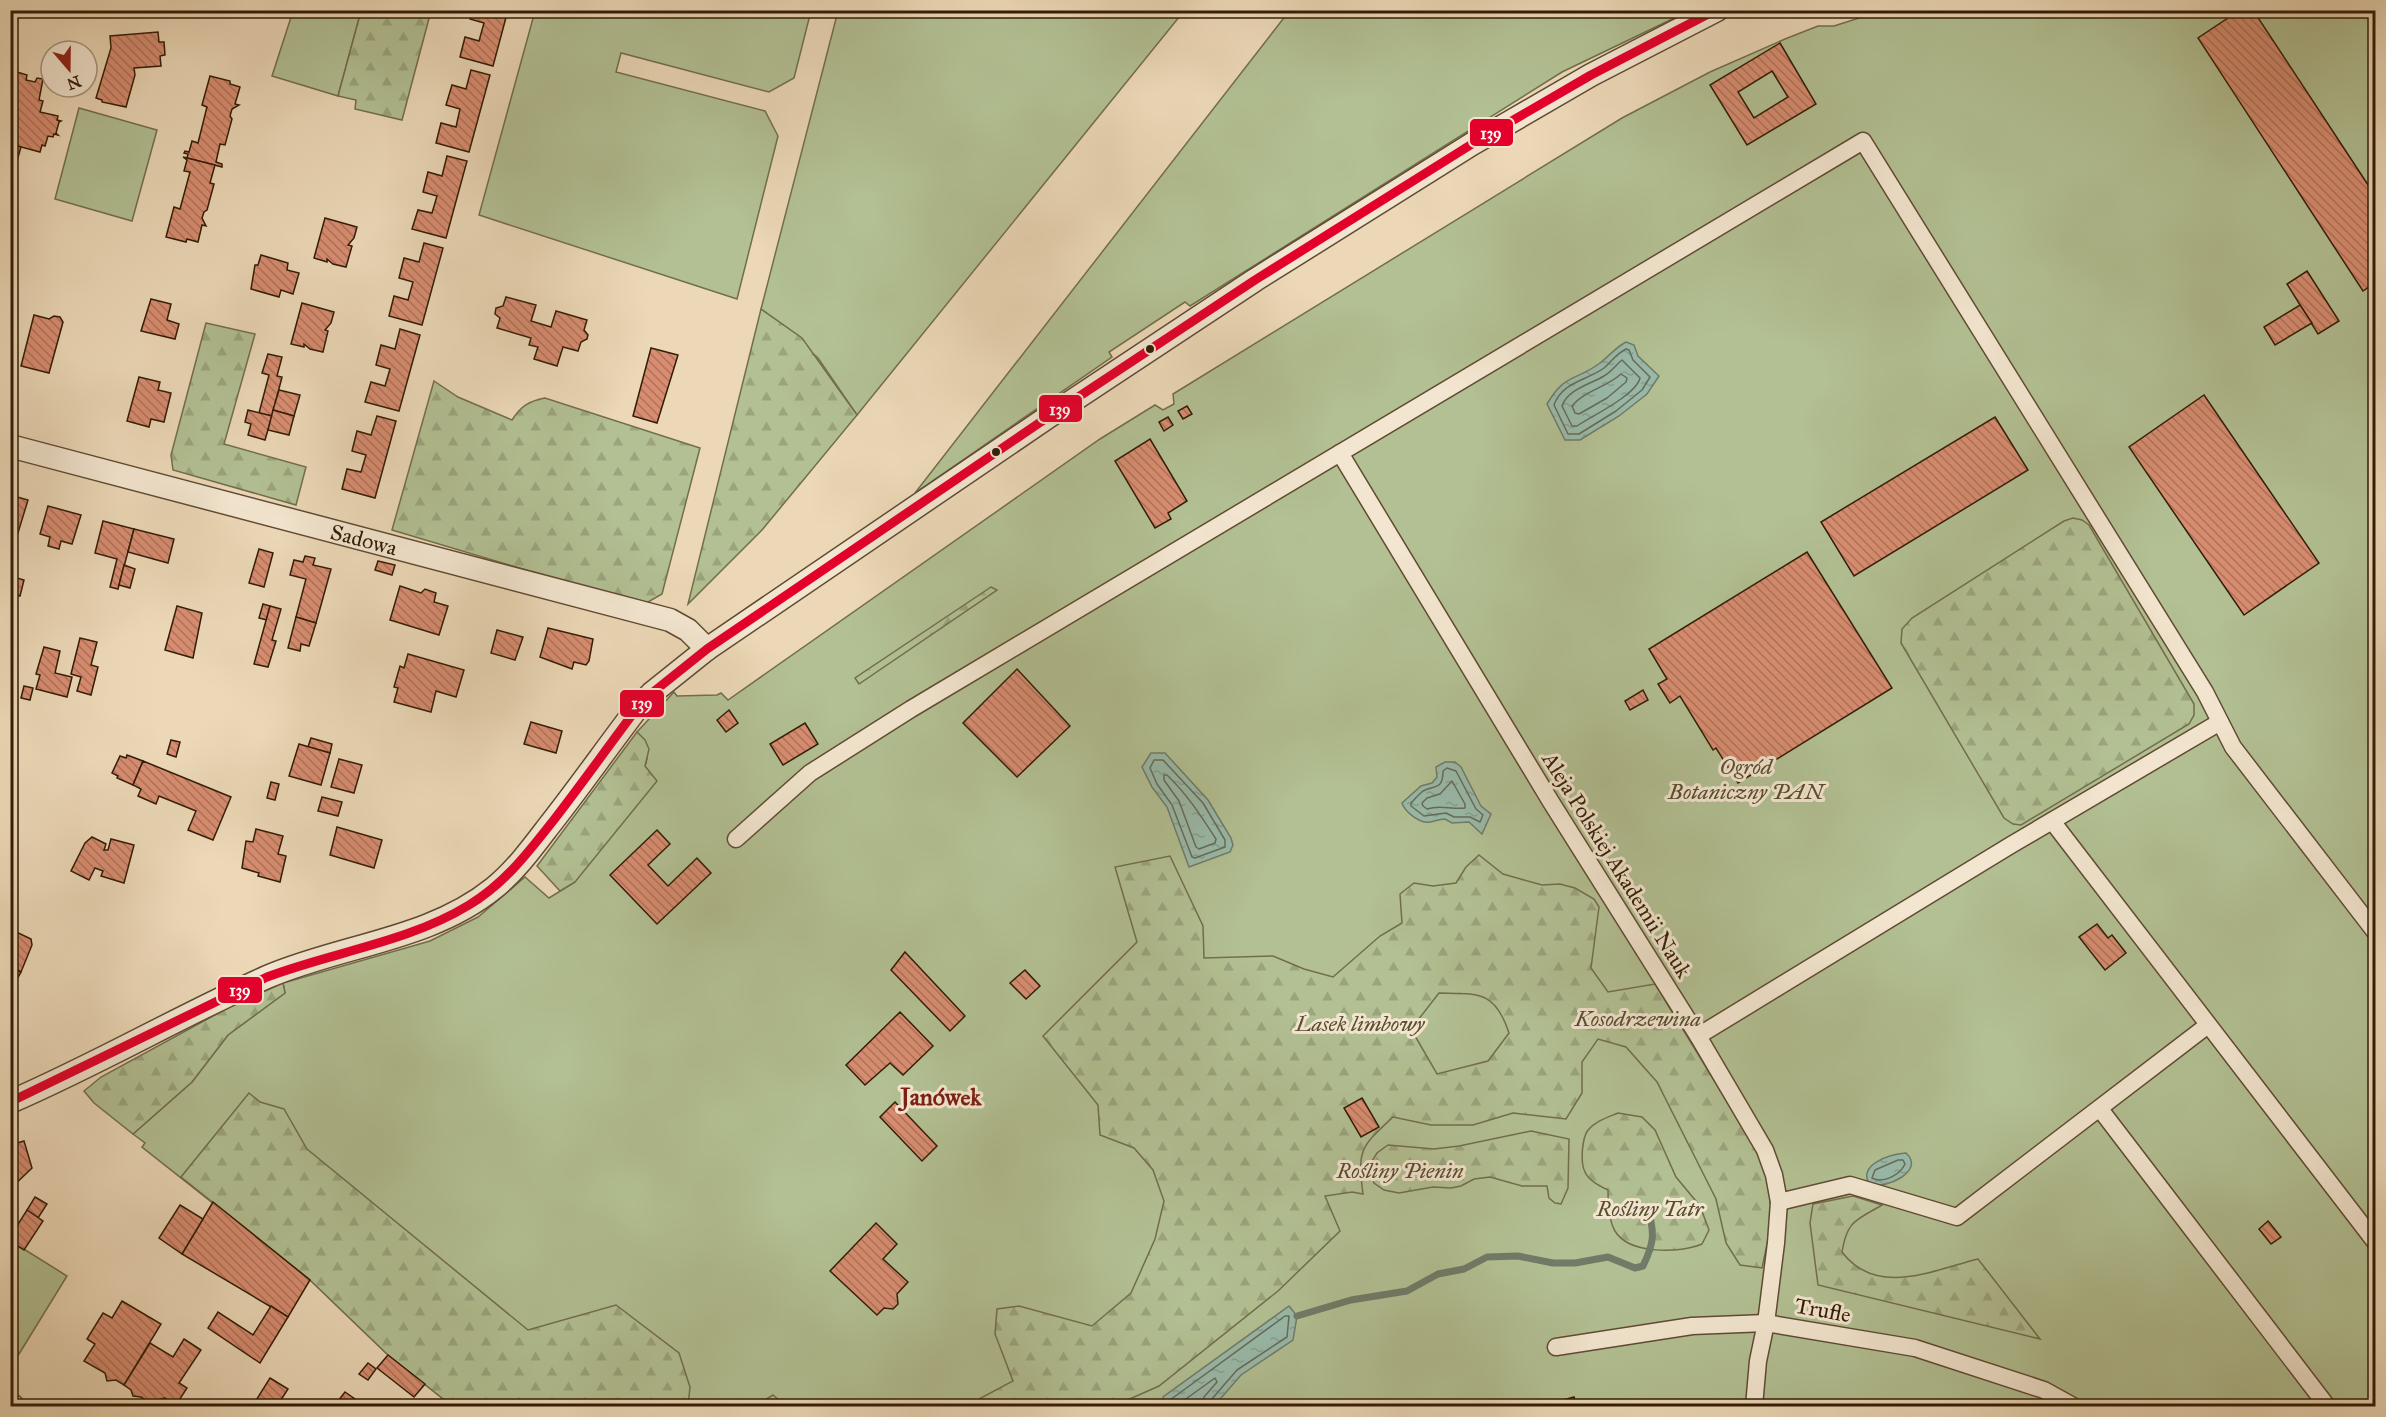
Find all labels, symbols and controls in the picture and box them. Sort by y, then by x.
north arrow [39,39,99,99]
text: N [64,71,84,94]
line badge: 139 [1469,118,1514,147]
text: 139 [1480,124,1502,144]
unlabelled marker [1144,343,1156,355]
line badge: 139 [1038,394,1083,423]
text: 139 [1049,400,1071,420]
unlabelled marker [990,446,1002,458]
street label: Sadowa [328,518,401,561]
line badge: 139 [619,689,665,718]
text: 139 [631,694,653,714]
street label: Aleja Polskiej Akademii Nauk [1536,746,1698,983]
park label: Ogród Botaniczny PAN [1667,753,1827,805]
line badge: 139 [217,976,263,1004]
text: 139 [229,981,251,1001]
park label: Kosodrzewina [1574,1005,1701,1032]
park label: Lasek limbowy [1295,1010,1425,1037]
district label: Janówek [898,1082,982,1112]
park label: Rośliny Pienin [1335,1157,1464,1184]
park label: Rośliny Tatr [1596,1195,1705,1222]
street label: Trufle [1793,1292,1853,1328]

